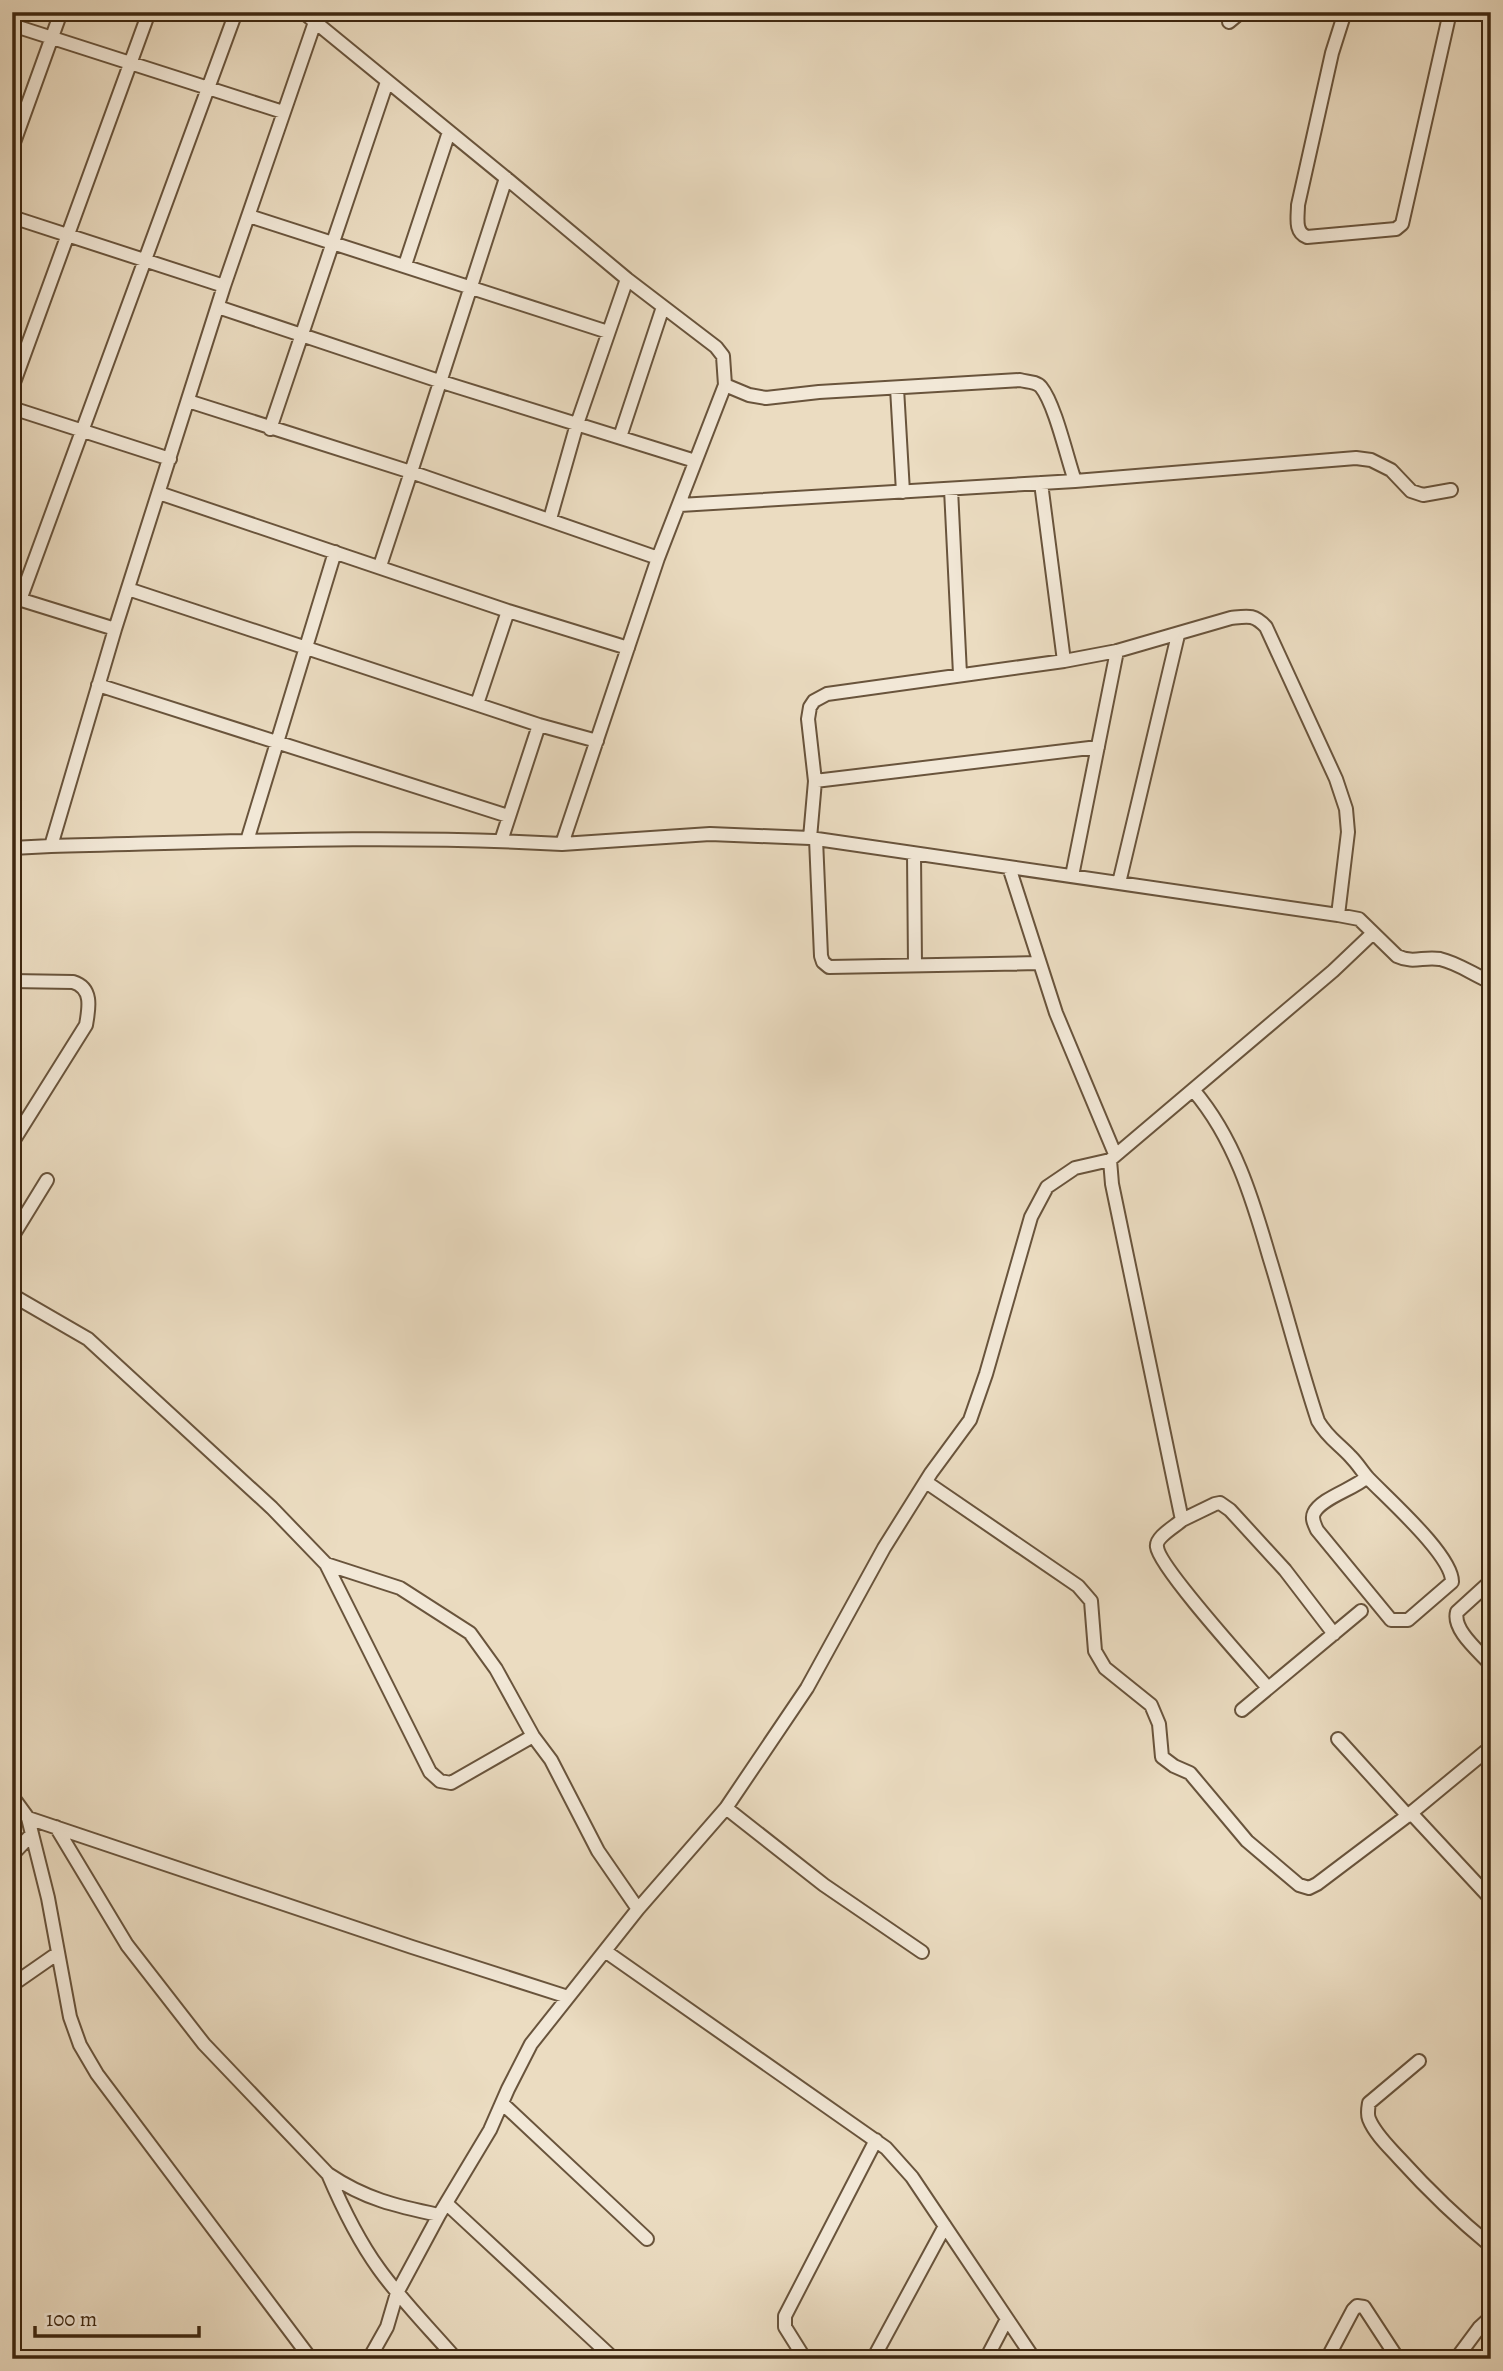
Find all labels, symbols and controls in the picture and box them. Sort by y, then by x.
scale bar [35,2294,200,2338]
text: 100 m [46,2305,97,2333]

